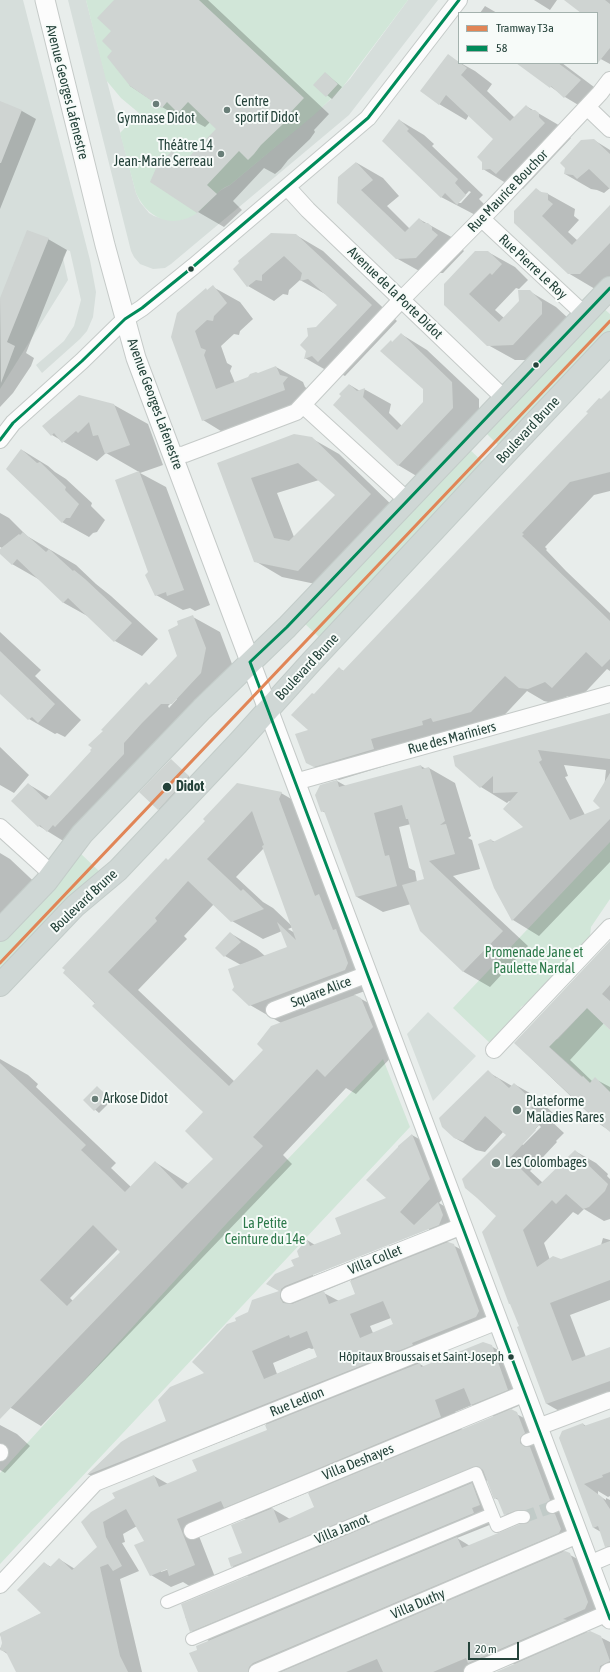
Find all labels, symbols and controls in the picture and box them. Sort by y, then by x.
legend [458,12,598,64]
text: Tramway T3a [496,21,554,35]
street label: Avenue Georges Lafenestre [42,23,92,161]
text: 58 [496,41,507,55]
place label: Centre sportif Didot [235,94,298,126]
marker: Gymnase Didot [151,99,161,109]
marker: Centre sportif Didot [222,105,232,115]
place label: Gymnase Didot [117,111,195,127]
place label: Théâtre 14 Jean-Marie Serreau [114,138,213,170]
street label: Rue Maurice Bouchor [464,146,552,236]
marker: Théâtre 14 Jean-Marie Serreau [216,149,226,159]
street label: Rue Pierre Le Roy [495,231,571,303]
street label: Avenue de la Porte Didot [344,243,446,343]
unlabelled marker [186,264,196,274]
street label: Avenue Georges Lafenestre [123,336,187,472]
unlabelled marker [531,360,541,370]
street label: Boulevard Brune [493,393,563,467]
street label: Boulevard Brune [272,630,342,704]
street label: Rue des Mariniers [406,718,498,758]
place label: Didot [176,779,204,795]
marker: Didot [161,781,173,793]
street label: Boulevard Brune [47,866,121,936]
park label: Promenade Jane et Paulette Nardal [485,945,583,978]
street label: Square Alice [288,973,354,1011]
place label: Arkose Didot [103,1091,168,1107]
marker: Arkose Didot [90,1094,100,1104]
place label: Plateforme Maladies Rares [526,1094,604,1126]
marker: Plateforme Maladies Rares [511,1104,523,1116]
place label: Les Colombages [505,1155,587,1171]
marker: Les Colombages [490,1157,502,1169]
park label: La Petite Ceinture du 14e [225,1216,305,1248]
street label: Villa Collet [346,1242,404,1278]
place label: Hôpitaux Broussais et Saint-Joseph [339,1349,504,1365]
marker: Hôpitaux Broussais et Saint-Joseph [506,1352,516,1362]
street label: Rue Ledion [267,1384,327,1420]
street label: Villa Deshayes [320,1440,396,1484]
street label: Villa Jamot [312,1510,372,1548]
street label: Villa Duthy [388,1585,448,1623]
scale bar [470,1634,521,1660]
text: 20 m [475,1642,497,1656]

